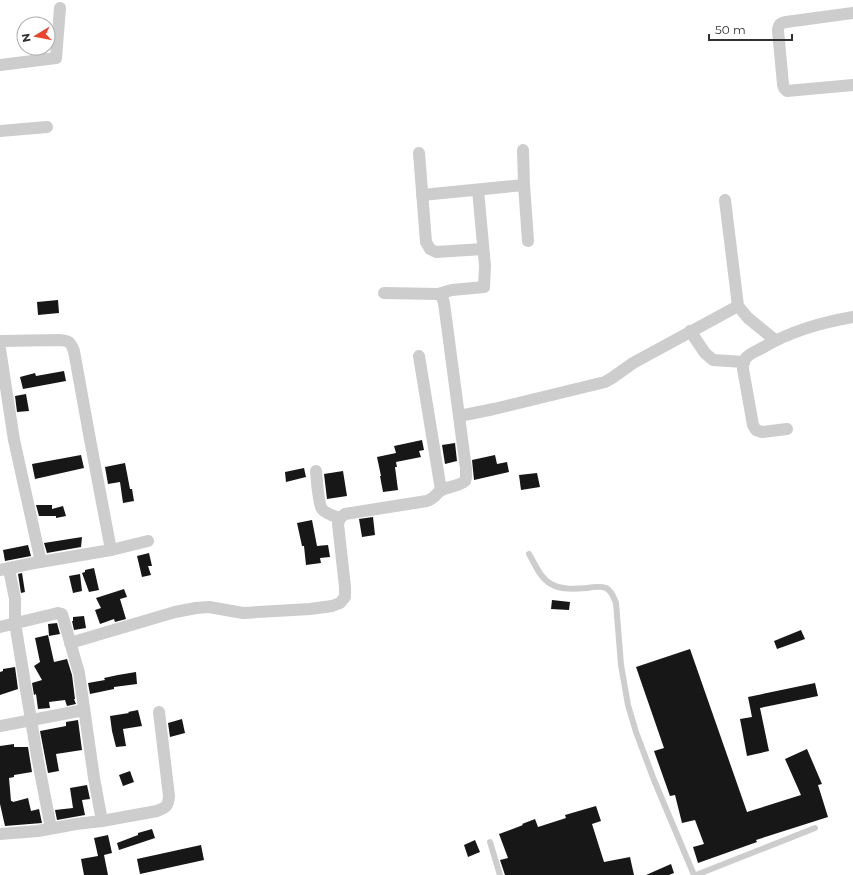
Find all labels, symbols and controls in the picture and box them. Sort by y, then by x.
north arrow [16,16,56,56]
scale bar [709,16,792,42]
text: 50 m [715,22,746,37]
text: N [18,32,34,43]

